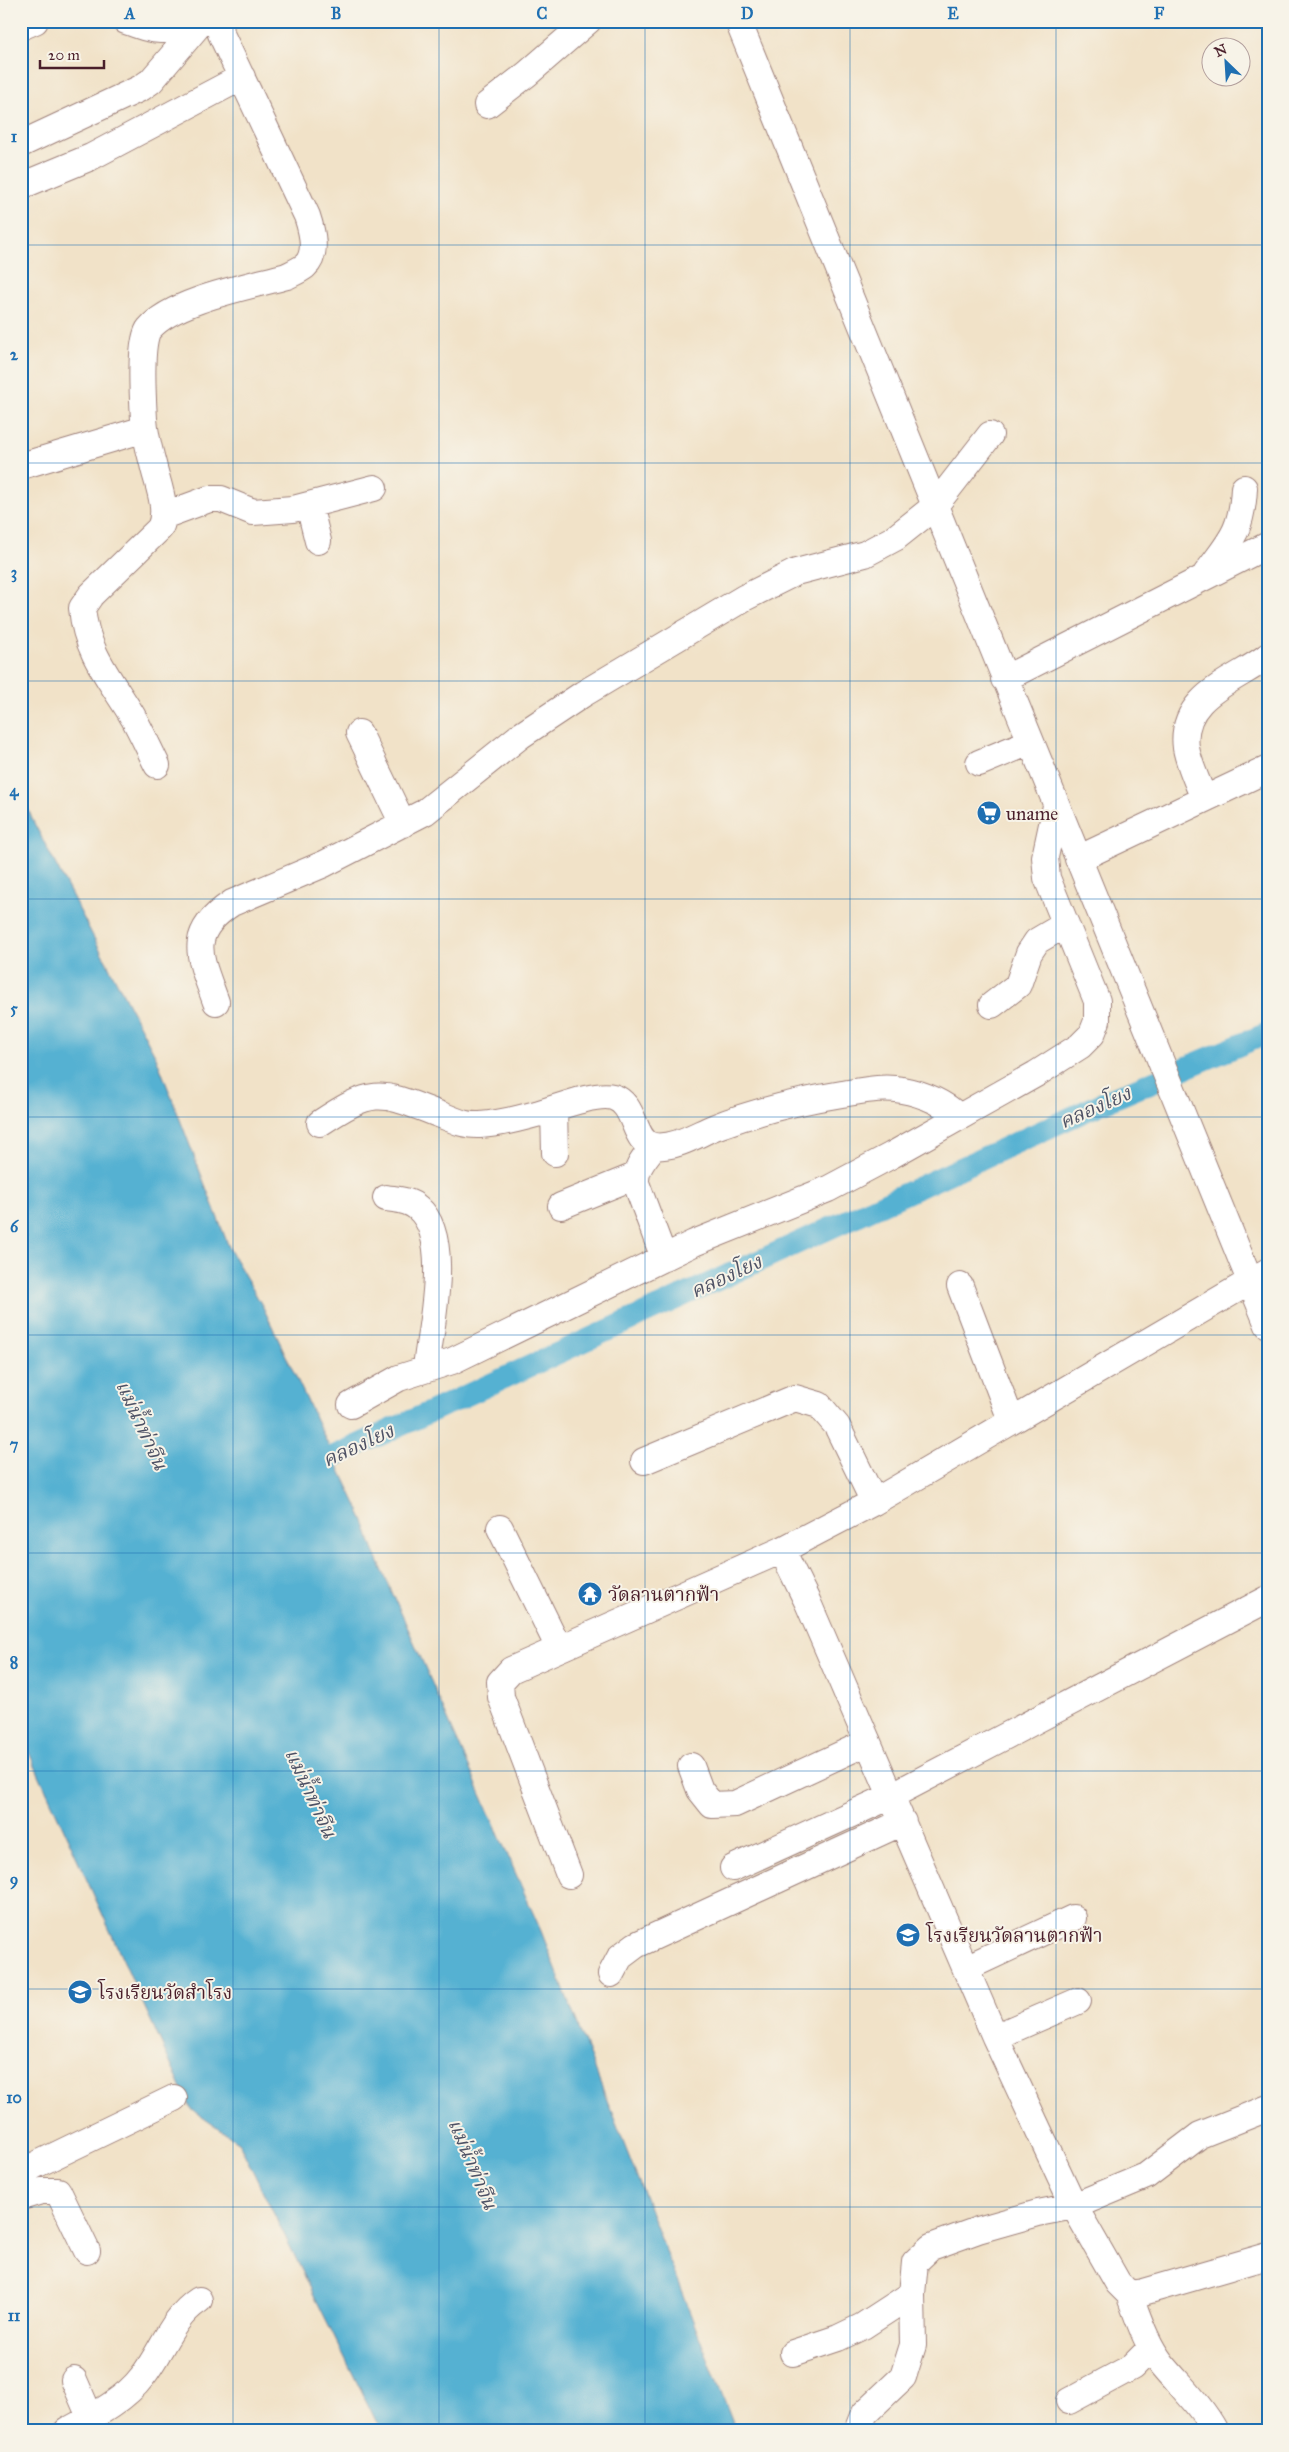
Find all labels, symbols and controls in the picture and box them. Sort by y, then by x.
text: A [124,4,136,23]
text: B [331,4,341,23]
text: C [537,4,548,23]
text: D [741,4,754,23]
text: E [947,4,959,23]
text: F [1154,4,1165,23]
scale bar [40,38,104,70]
north arrow [1202,38,1252,88]
text: N [1212,40,1230,61]
text: 20 m [48,46,80,64]
text: 1 [11,127,18,146]
text: 2 [10,345,19,364]
text: 3 [11,563,17,583]
text: 4 [10,781,20,801]
supermarket icon: uname [976,800,1002,826]
place label: uname [1006,802,1058,825]
text: 5 [10,999,18,1018]
water label: คลองโยง [1055,1078,1135,1133]
text: 6 [10,1217,19,1236]
water label: คลองโยง [686,1247,766,1303]
water label: แม่น้ำท่าจีน [111,1375,176,1474]
water label: คลองโยง [318,1416,398,1472]
text: 7 [10,1435,19,1454]
temple icon: วัดลานตากฟ้า [577,1581,603,1607]
place label: วัดลานตากฟ้า [608,1583,719,1606]
text: 8 [10,1653,18,1672]
water label: แม่น้ำท่าจีน [280,1743,345,1842]
text: 9 [10,1870,18,1890]
place label: โรงเรียนวัดลานตากฟ้า [925,1921,1103,1947]
school or university icon: โรงเรียนวัดลานตากฟ้า [895,1922,921,1948]
place label: โรงเรียนวัดสำโรง [97,1978,232,2004]
school or university icon: โรงเรียนวัดสำโรง [67,1979,93,2005]
text: 10 [6,2088,22,2107]
water label: แม่น้ำท่าจีน [443,2114,506,2214]
text: 11 [8,2306,21,2325]

